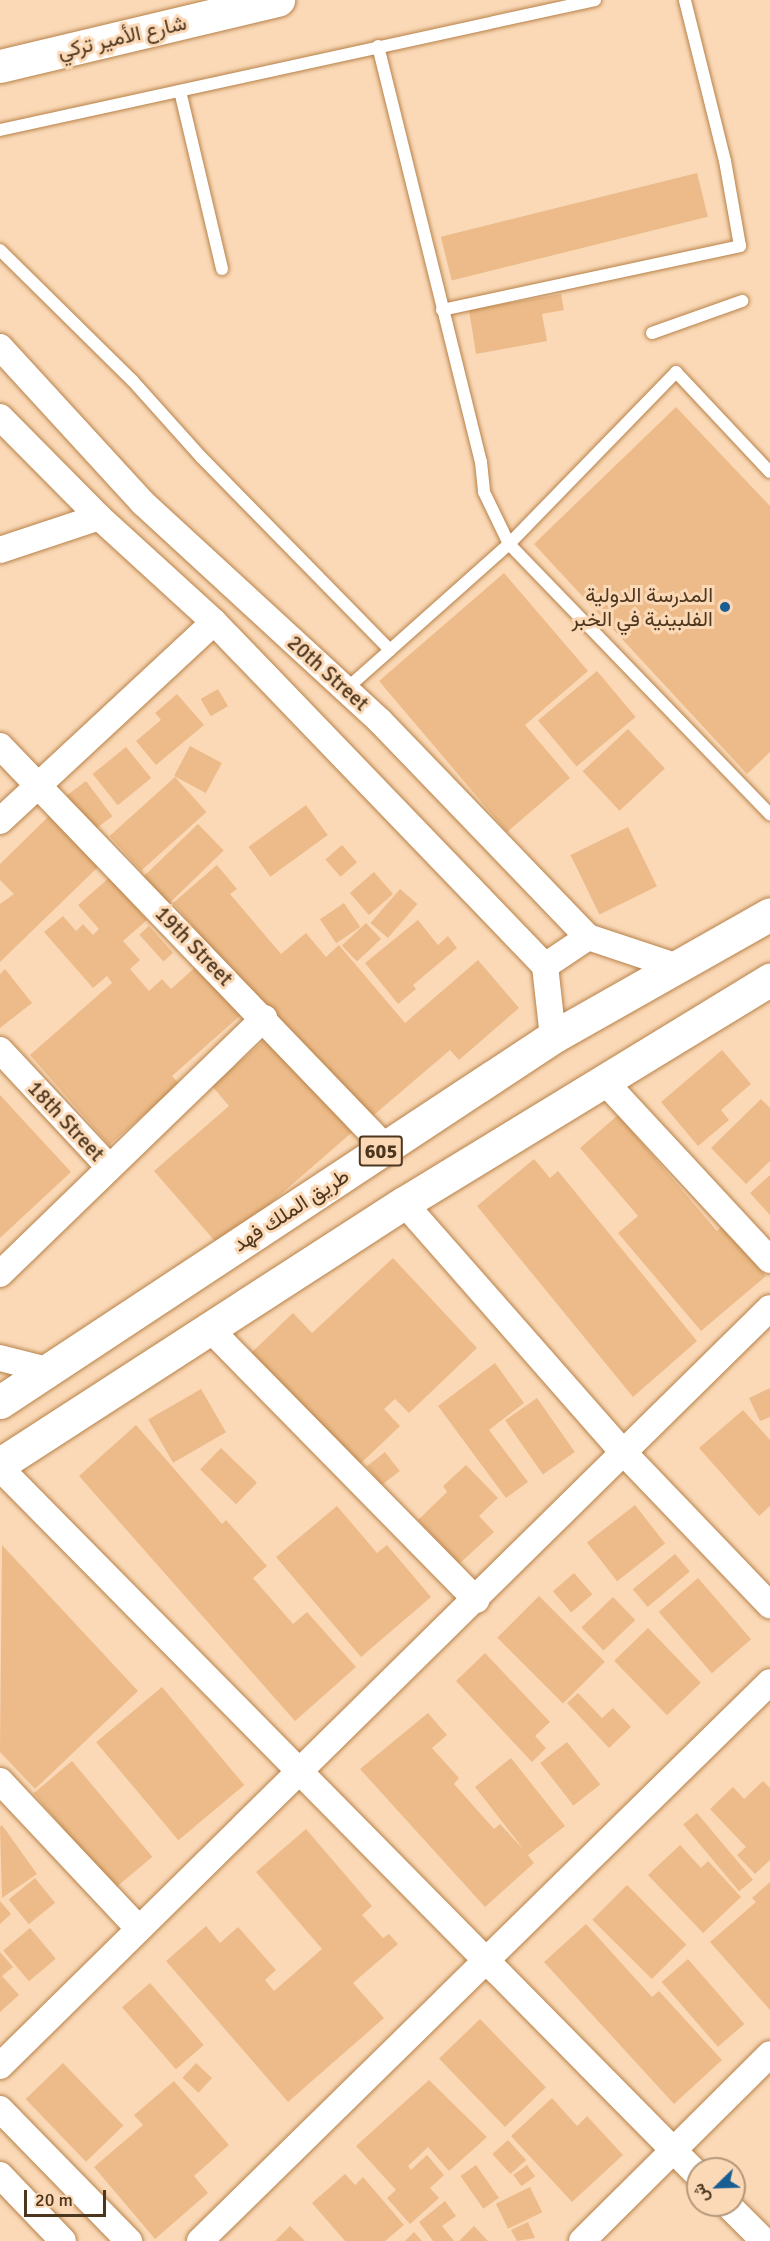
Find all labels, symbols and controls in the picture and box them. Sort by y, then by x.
street label: شارع الأمير تركي [55,10,189,64]
place label: المدرسة الدولية الفلبينية في الخبر [571,582,713,632]
marker: المدرسة الدولية الفلبينية في الخبر [718,600,732,614]
street label: 20th Street [282,630,374,716]
street label: 19th Street [150,901,238,991]
street label: 18th Street [22,1076,110,1166]
road number: 605 [358,1134,404,1168]
street label: طريق الملك فهد [228,1163,354,1257]
north arrow [686,2157,746,2217]
scale bar [27,2178,110,2216]
text: ش [688,2180,714,2206]
text: 20 m [35,2189,73,2211]

